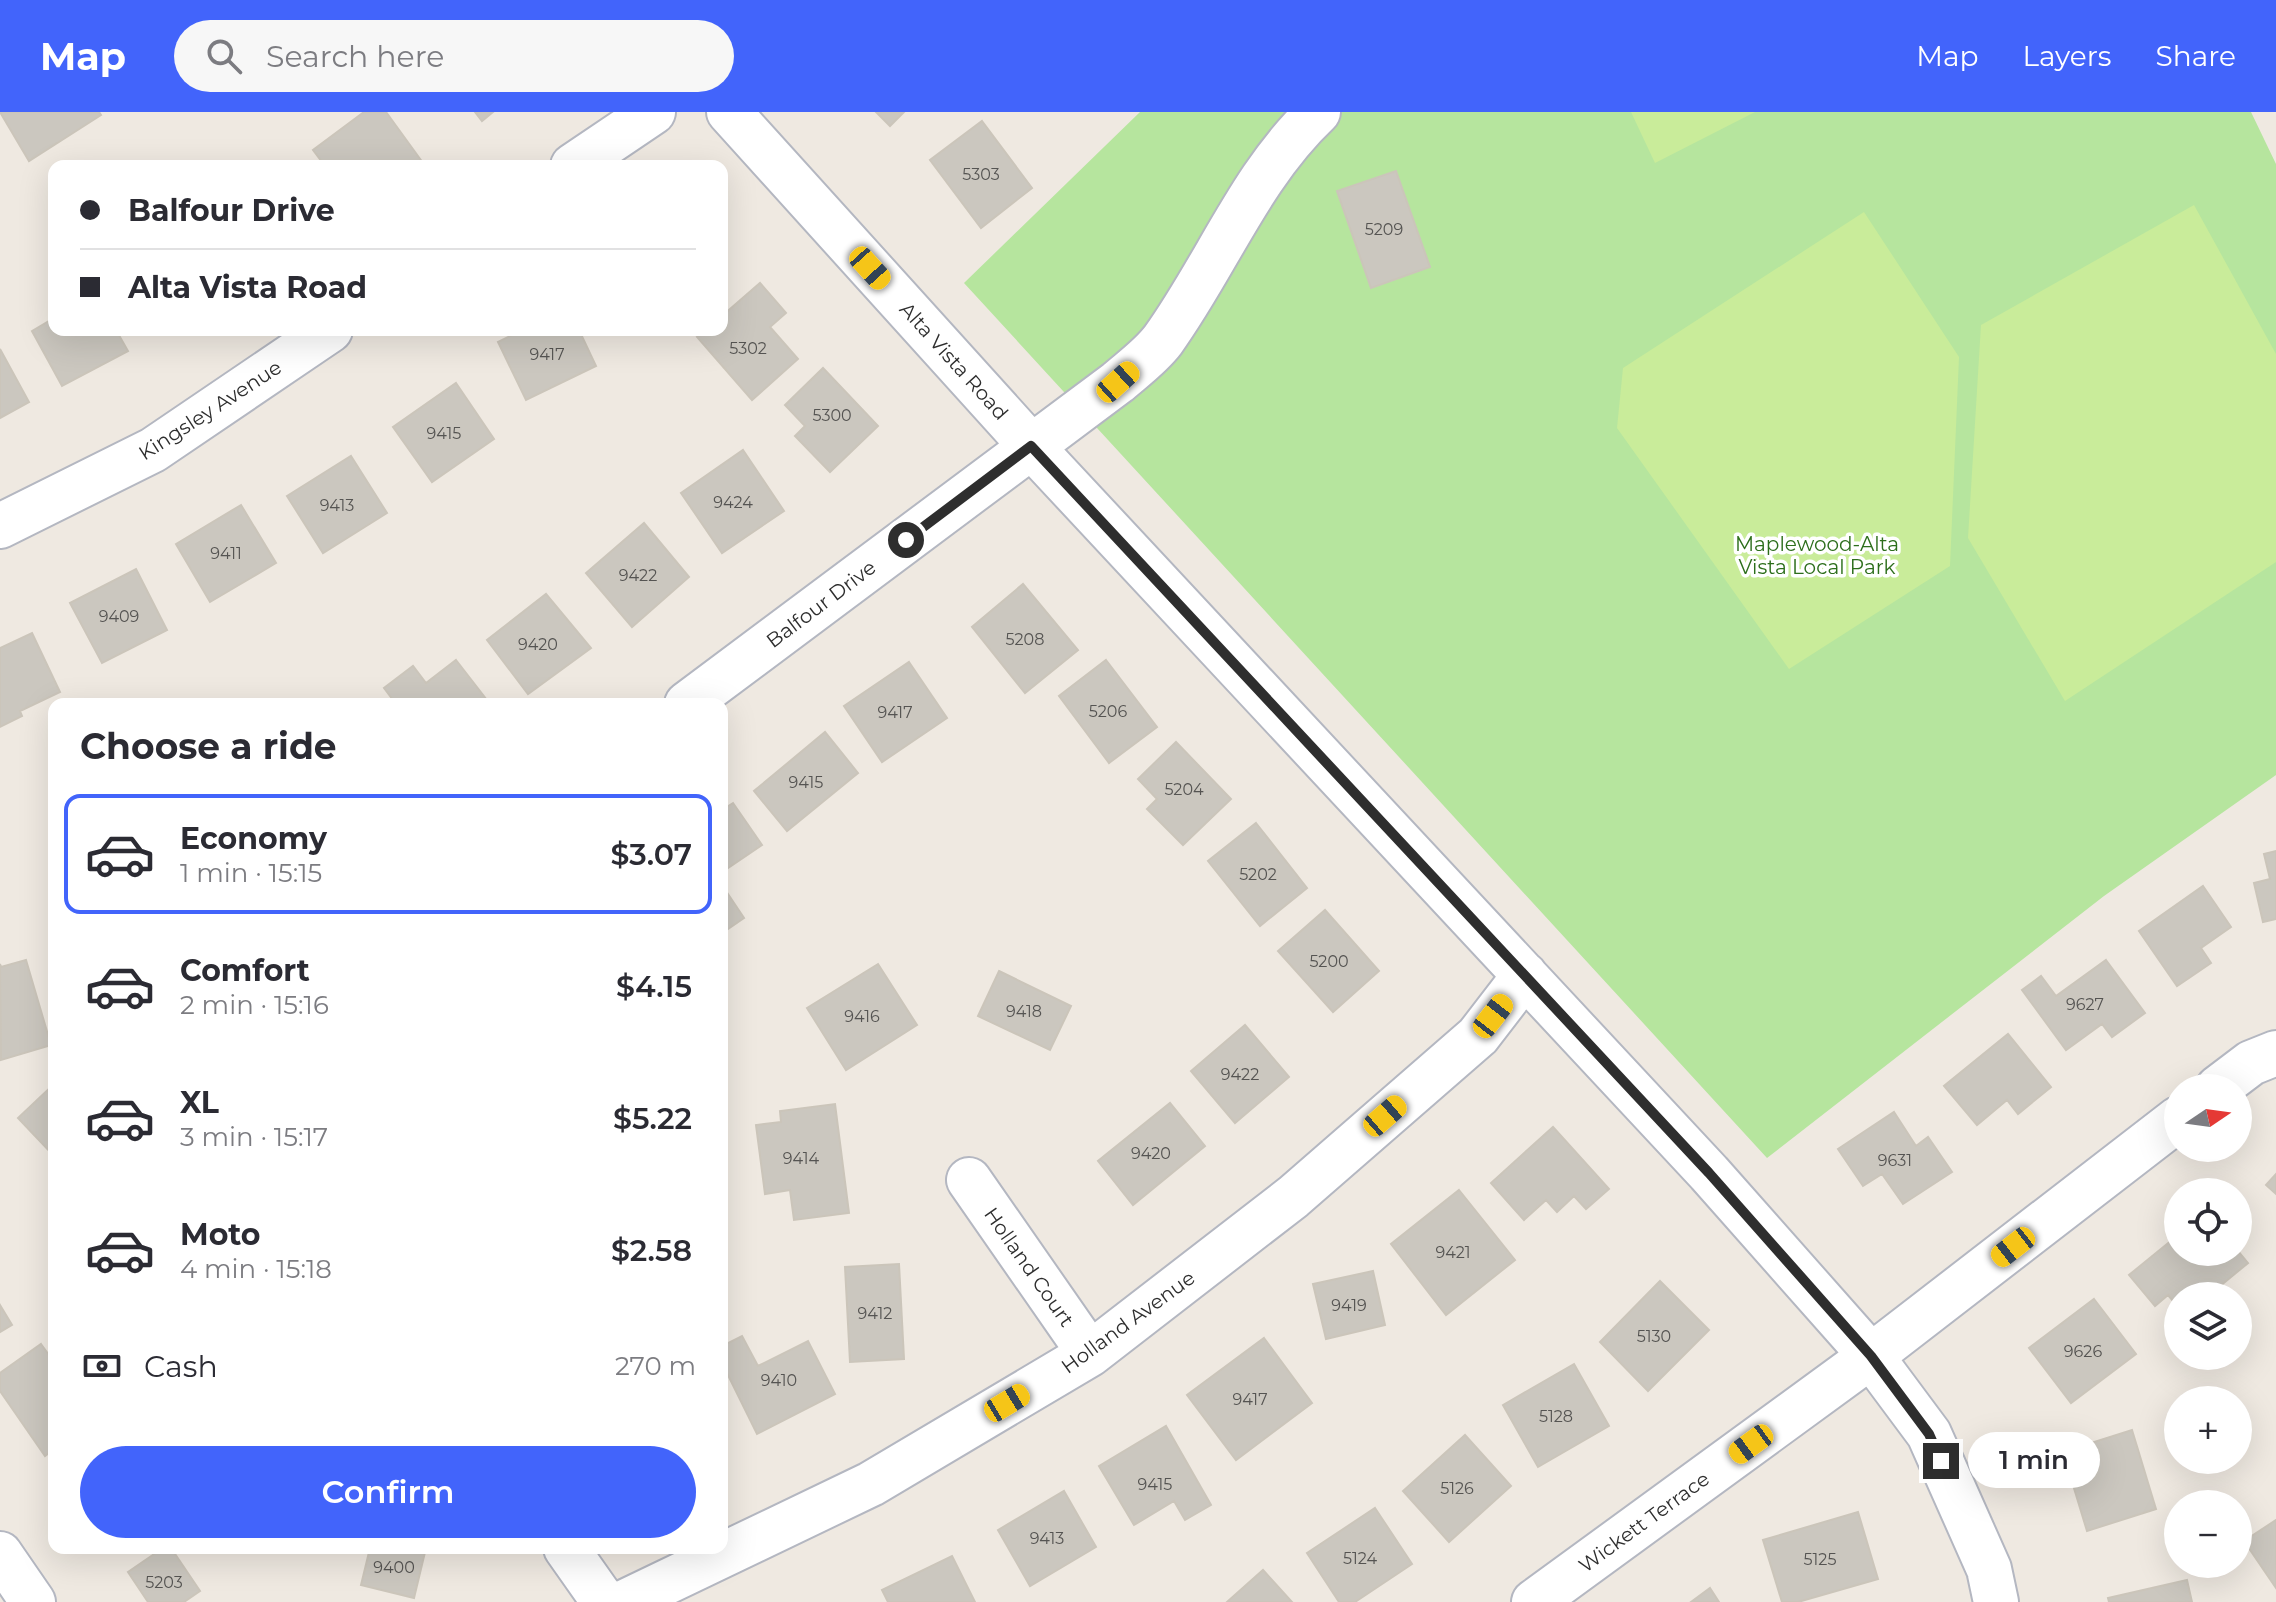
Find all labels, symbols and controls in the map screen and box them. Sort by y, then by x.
search box [174,20,734,92]
text: Map [40,33,126,80]
icon: search [202,34,246,78]
text: Search here [266,38,444,75]
text: Map [1916,39,1979,73]
text: Layers [2023,39,2112,73]
text: Share [2156,39,2236,73]
house number: 5303 [962,165,1000,184]
text: Balfour Drive [128,192,335,229]
house number: 5209 [1365,220,1403,239]
car [845,242,895,294]
text: Alta Vista Road [128,269,367,306]
street label: Alta Vista Road [895,297,1013,425]
house number: 5302 [729,339,767,358]
house number: 9417 [529,345,565,364]
street label: Kingsley Avenue [134,355,286,465]
car [1092,357,1144,407]
house number: 5300 [812,406,852,425]
house number: 9415 [427,424,461,443]
house number: 9424 [713,493,753,512]
house number: 9413 [320,496,354,515]
route start [888,522,924,558]
park label: Maplewood-Alta Vista Local Park [1735,532,1899,579]
house number: 9411 [210,544,242,563]
street label: Balfour Drive [762,555,880,653]
house number: 9422 [619,566,657,585]
house number: 9409 [99,607,139,626]
house number: 5208 [1006,630,1044,649]
house number: 9420 [518,635,558,654]
house number: 5206 [1089,702,1127,721]
house number: 9417 [877,703,913,722]
text: Choose a ride [80,724,337,768]
house number: 9415 [789,773,823,792]
house number: 5204 [1164,780,1204,799]
icon: car [84,818,156,890]
text: Economy [180,820,327,857]
text: $3.07 [611,836,692,873]
text: 1 min · 15:15 [180,857,322,889]
house number: 5202 [1239,865,1277,884]
icon: car [84,950,156,1022]
text: Comfort [180,952,310,989]
house number: 5200 [1309,952,1349,971]
text: $4.15 [616,968,692,1005]
text: 2 min · 15:16 [180,989,329,1021]
car [1469,990,1517,1042]
house number: 9627 [2066,995,2104,1014]
house number: 9418 [1006,1002,1042,1021]
house number: 9416 [844,1007,880,1026]
house number: 9422 [1221,1065,1259,1084]
north arrow [2164,1074,2252,1162]
map controls [2164,1074,2252,1578]
icon: car [84,1082,156,1154]
text: XL [180,1084,219,1121]
car [1359,1091,1411,1141]
text: $5.22 [613,1100,692,1137]
text: 3 min · 15:17 [180,1121,328,1153]
house number: 9420 [1131,1144,1171,1163]
house number: 9414 [783,1149,820,1168]
house number: 9631 [1878,1151,1912,1170]
button: locate [2164,1178,2252,1266]
street label: Holland Court [979,1203,1079,1331]
icon: car [84,1214,156,1286]
text: Moto [180,1216,261,1253]
car [1987,1223,2039,1271]
text: $2.58 [611,1232,692,1269]
house number: 9421 [1435,1243,1471,1262]
text: 4 min · 15:18 [180,1253,332,1285]
street label: Holland Avenue [1057,1266,1199,1378]
button: layers [2164,1282,2252,1370]
house number: 9419 [1331,1296,1367,1315]
house number: 9412 [858,1304,892,1323]
house number: 5130 [1637,1327,1671,1346]
house number: 9626 [2064,1342,2102,1361]
icon: cash [80,1344,124,1388]
text: Cash [144,1348,218,1385]
text: 270 m [615,1350,696,1382]
house number: 9410 [761,1371,797,1390]
car [980,1380,1034,1426]
button: + [2164,1386,2252,1474]
house number: 9417 [1232,1390,1268,1409]
house number: 5128 [1539,1407,1573,1426]
car [1725,1420,1777,1468]
callout: 1 min [1969,1433,2101,1489]
route end [1923,1443,1959,1479]
text: 1 min [1999,1444,2069,1476]
button: Confirm [80,1446,696,1538]
street label: Wickett Terrace [1574,1467,1714,1577]
house number: 9415 [1138,1475,1172,1494]
house number: 5126 [1440,1479,1474,1498]
button: − [2164,1490,2252,1578]
house number: 9413 [1030,1529,1064,1548]
house number: 5124 [1343,1549,1377,1568]
house number: 5125 [1804,1550,1836,1569]
house number: 9400 [373,1558,415,1577]
house number: 5203 [145,1573,183,1592]

